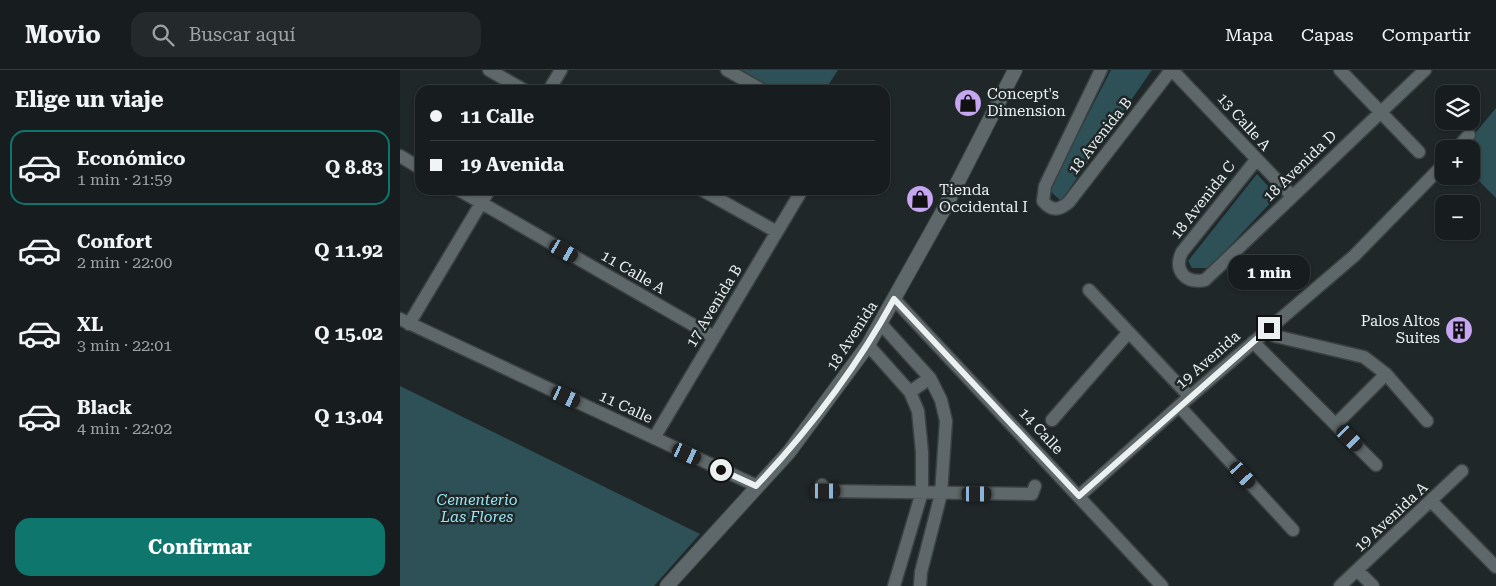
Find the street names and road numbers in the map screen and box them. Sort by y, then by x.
street label: 13 Calle A [1213,89,1275,155]
street label: 18 Avenida B [1064,94,1136,178]
street label: 18 Avenida D [1260,127,1340,205]
street label: 18 Avenida C [1167,157,1239,243]
street label: 11 Calle A [598,246,669,298]
street label: 17 Avenida B [682,261,746,351]
street label: 18 Avenida [823,298,881,374]
street label: 19 Avenida [1172,327,1244,393]
street label: 11 Calle [596,387,656,427]
street label: 14 Calle [1015,404,1067,458]
street label: 19 Avenida A [1351,478,1432,556]

